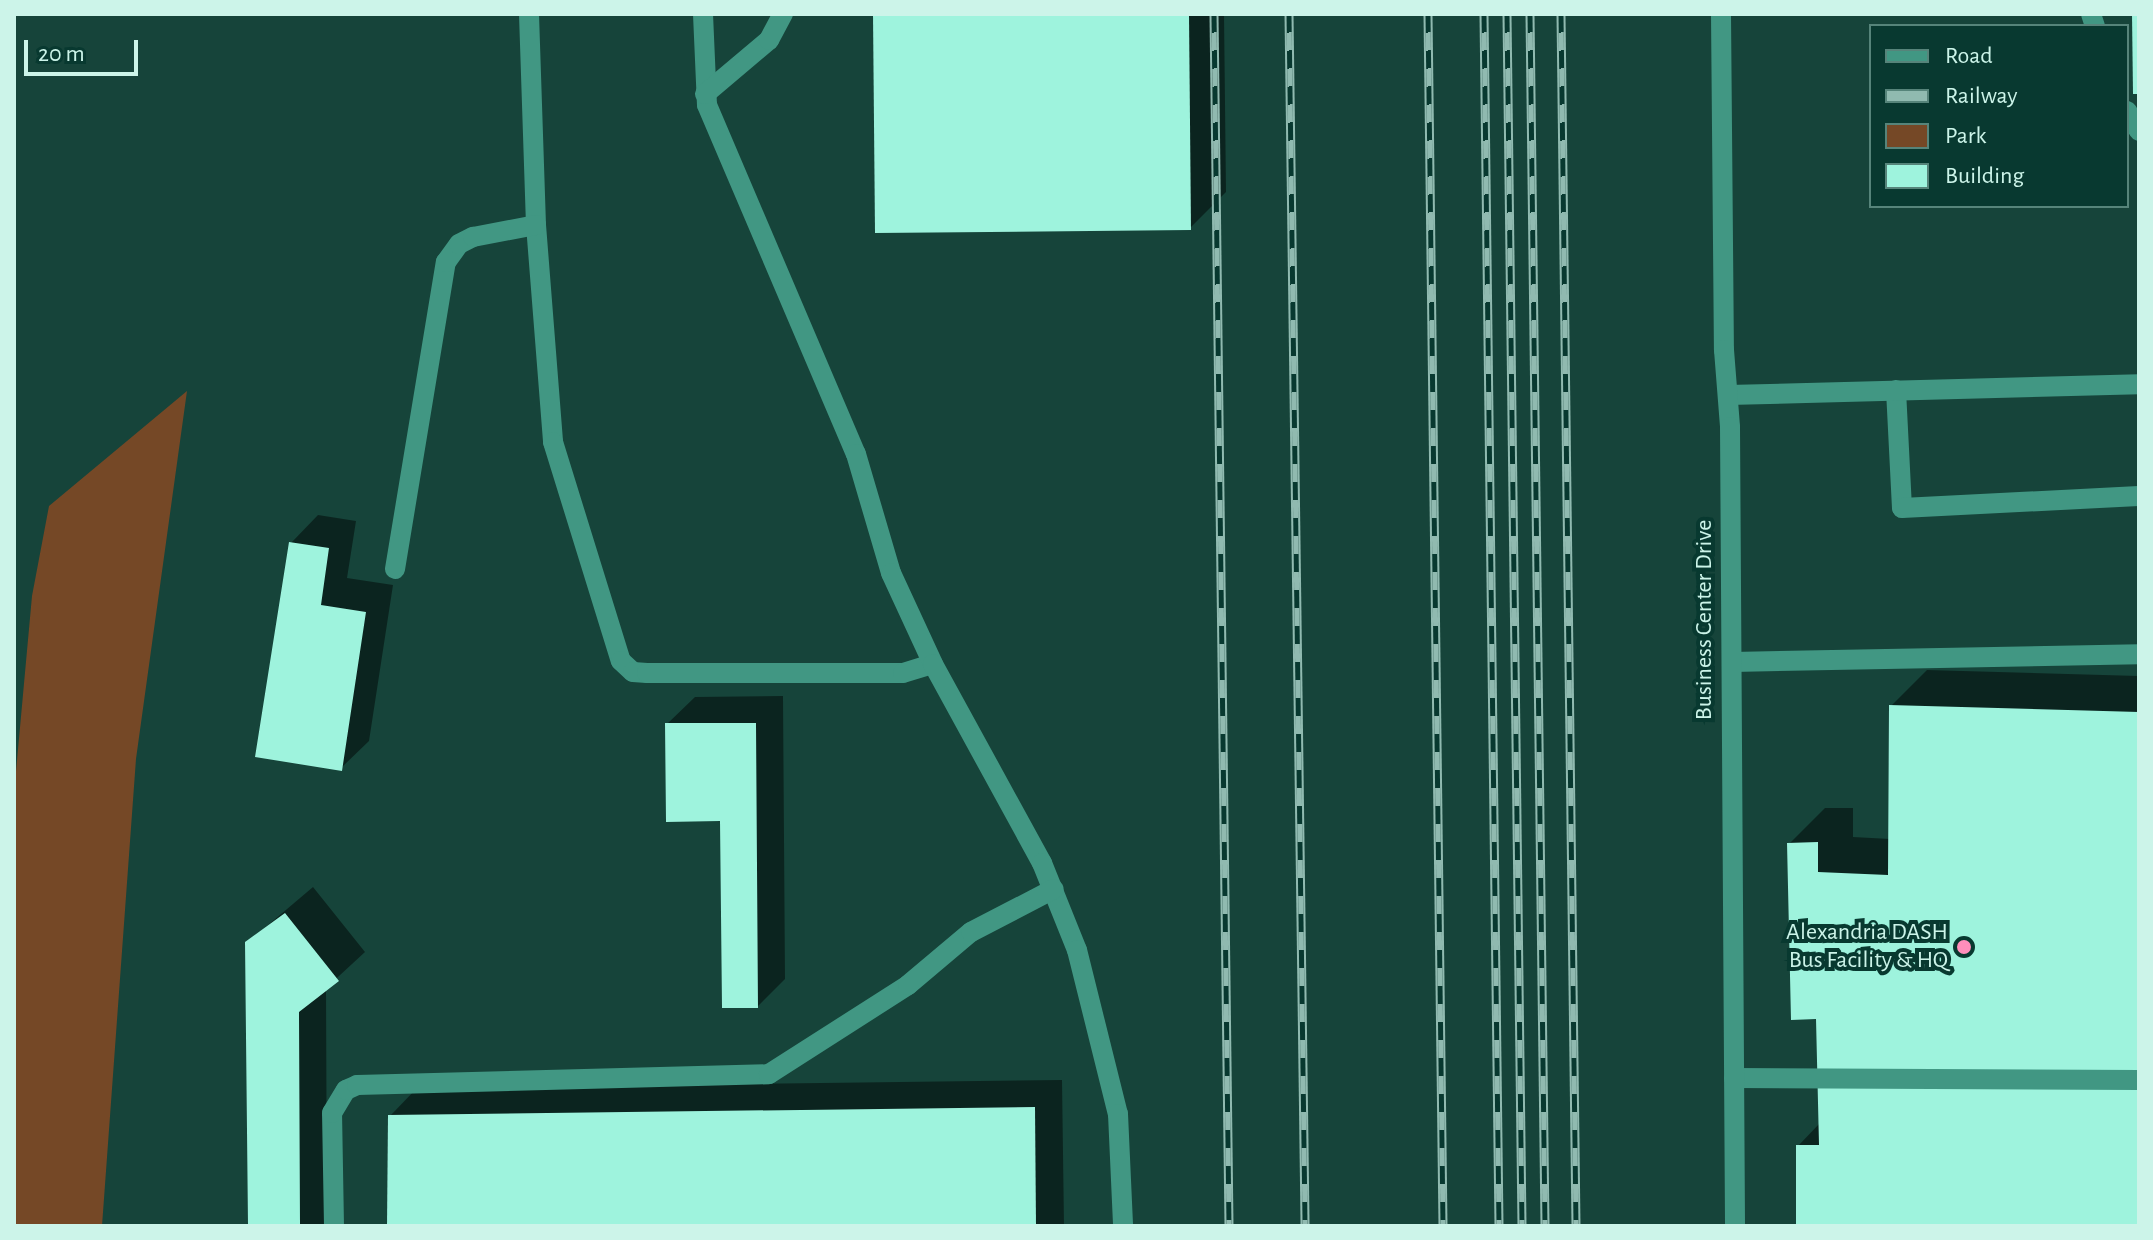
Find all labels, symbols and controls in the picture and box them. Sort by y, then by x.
scale bar [28,24,142,74]
legend [1869,24,2129,208]
text: 20 m [38,42,85,66]
text: Road [1945,44,1993,68]
text: Railway [1945,84,2017,108]
text: Park [1945,124,1986,148]
text: Building [1945,164,2024,188]
street label: Business Center Drive [1691,520,1719,720]
place label: Alexandria DASH Bus Facility & HQ [1786,919,1948,975]
marker: Alexandria DASH Bus Facility & HQ [1955,938,1973,956]

